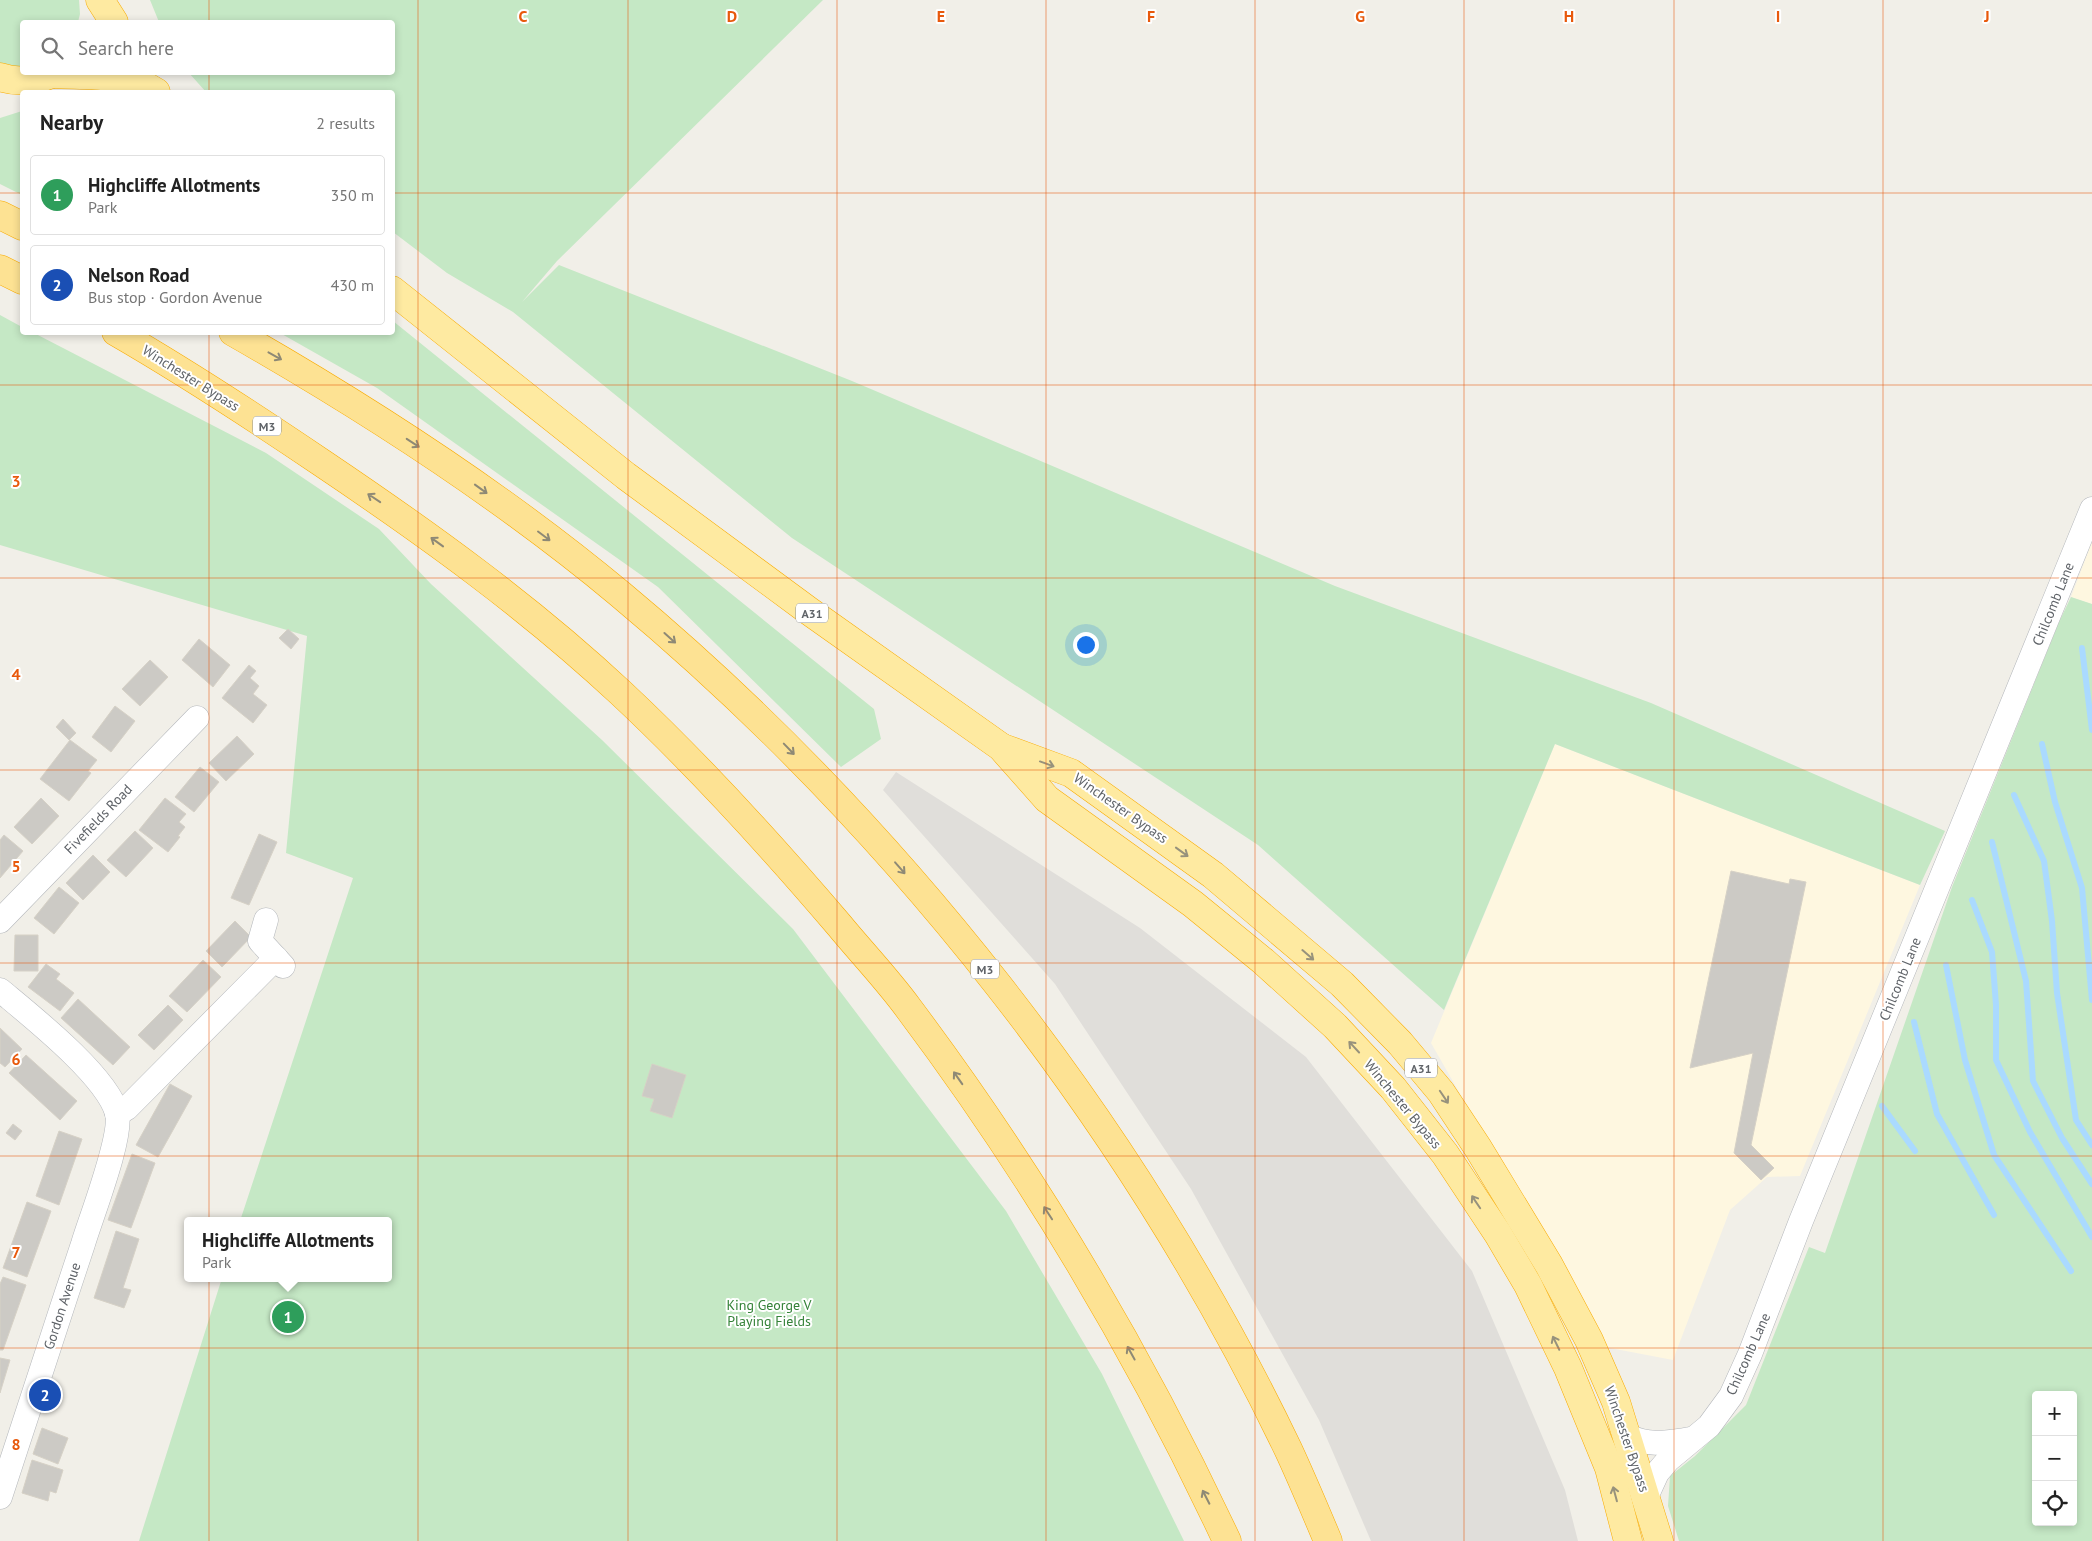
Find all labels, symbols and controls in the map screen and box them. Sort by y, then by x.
text: C [519,6,528,26]
text: D [727,6,737,26]
text: E [937,6,945,26]
text: F [1147,6,1155,26]
text: G [1355,6,1365,26]
text: H [1564,6,1574,26]
text: I [1776,6,1780,26]
text: J [1983,6,1990,26]
search box [20,20,395,75]
icon: search [38,34,66,62]
text: Search here [78,36,174,60]
text: Nearby [40,109,103,136]
text: 2 results [316,113,375,133]
text: Highcliffe Allotments [88,173,260,197]
text: 1 [52,185,62,205]
text: 350 m [331,185,374,205]
text: Park [88,197,117,217]
text: Nelson Road [88,263,190,287]
text: 2 [52,275,62,295]
text: 430 m [331,275,374,295]
text: Bus stop · Gordon Avenue [88,287,262,307]
street label: Winchester Bypass [139,341,243,415]
one-way arrow [268,352,282,362]
road number: M3 [253,416,281,436]
one-way arrow [406,437,420,448]
text: 3 [11,471,21,491]
one-way arrow [473,484,487,494]
one-way arrow [367,493,381,503]
one-way arrow [537,530,550,541]
one-way arrow [431,536,444,547]
street label: Chilcomb Lane [2028,560,2078,648]
road number: A31 [796,604,828,622]
your location [1073,632,1099,658]
one-way arrow [664,633,677,644]
text: 4 [11,664,21,684]
one-way arrow [783,743,795,755]
one-way arrow [1039,760,1054,769]
street label: Winchester Bypass [1070,769,1172,847]
street label: Fivefields Road [60,780,136,858]
one-way arrow [1175,847,1189,857]
text: 5 [11,856,21,876]
one-way arrow [894,861,906,874]
street label: Chilcomb Lane [1875,935,1925,1023]
one-way arrow [1302,949,1315,961]
road number: M3 [971,960,999,979]
one-way arrow [1348,1040,1360,1053]
text: 6 [11,1049,21,1069]
street label: Winchester Bypass [1360,1056,1446,1152]
road number: A31 [1405,1058,1437,1078]
one-way arrow [953,1071,963,1085]
one-way arrow [1439,1090,1450,1104]
one-way arrow [1471,1195,1481,1209]
one-way arrow [1043,1207,1053,1221]
popup [184,1217,392,1282]
text: Highcliffe Allotments [202,1228,374,1252]
text: 7 [11,1242,21,1262]
text: Park [202,1252,231,1272]
street label: Gordon Avenue [39,1260,85,1352]
park label: King George V Playing Fields [727,1296,811,1330]
pin: 1 [272,1298,304,1336]
street label: Chilcomb Lane [1722,1310,1774,1398]
one-way arrow [1551,1336,1560,1351]
one-way arrow [1125,1347,1135,1361]
pin: 2 [29,1376,61,1414]
street label: Winchester Bypass [1600,1383,1654,1495]
map controls [2032,1391,2077,1526]
button: + [2032,1391,2077,1436]
text: 8 [11,1434,21,1454]
button: − [2032,1436,2077,1481]
button: locate [2032,1481,2077,1526]
one-way arrow [1610,1486,1620,1502]
one-way arrow [1201,1490,1210,1505]

